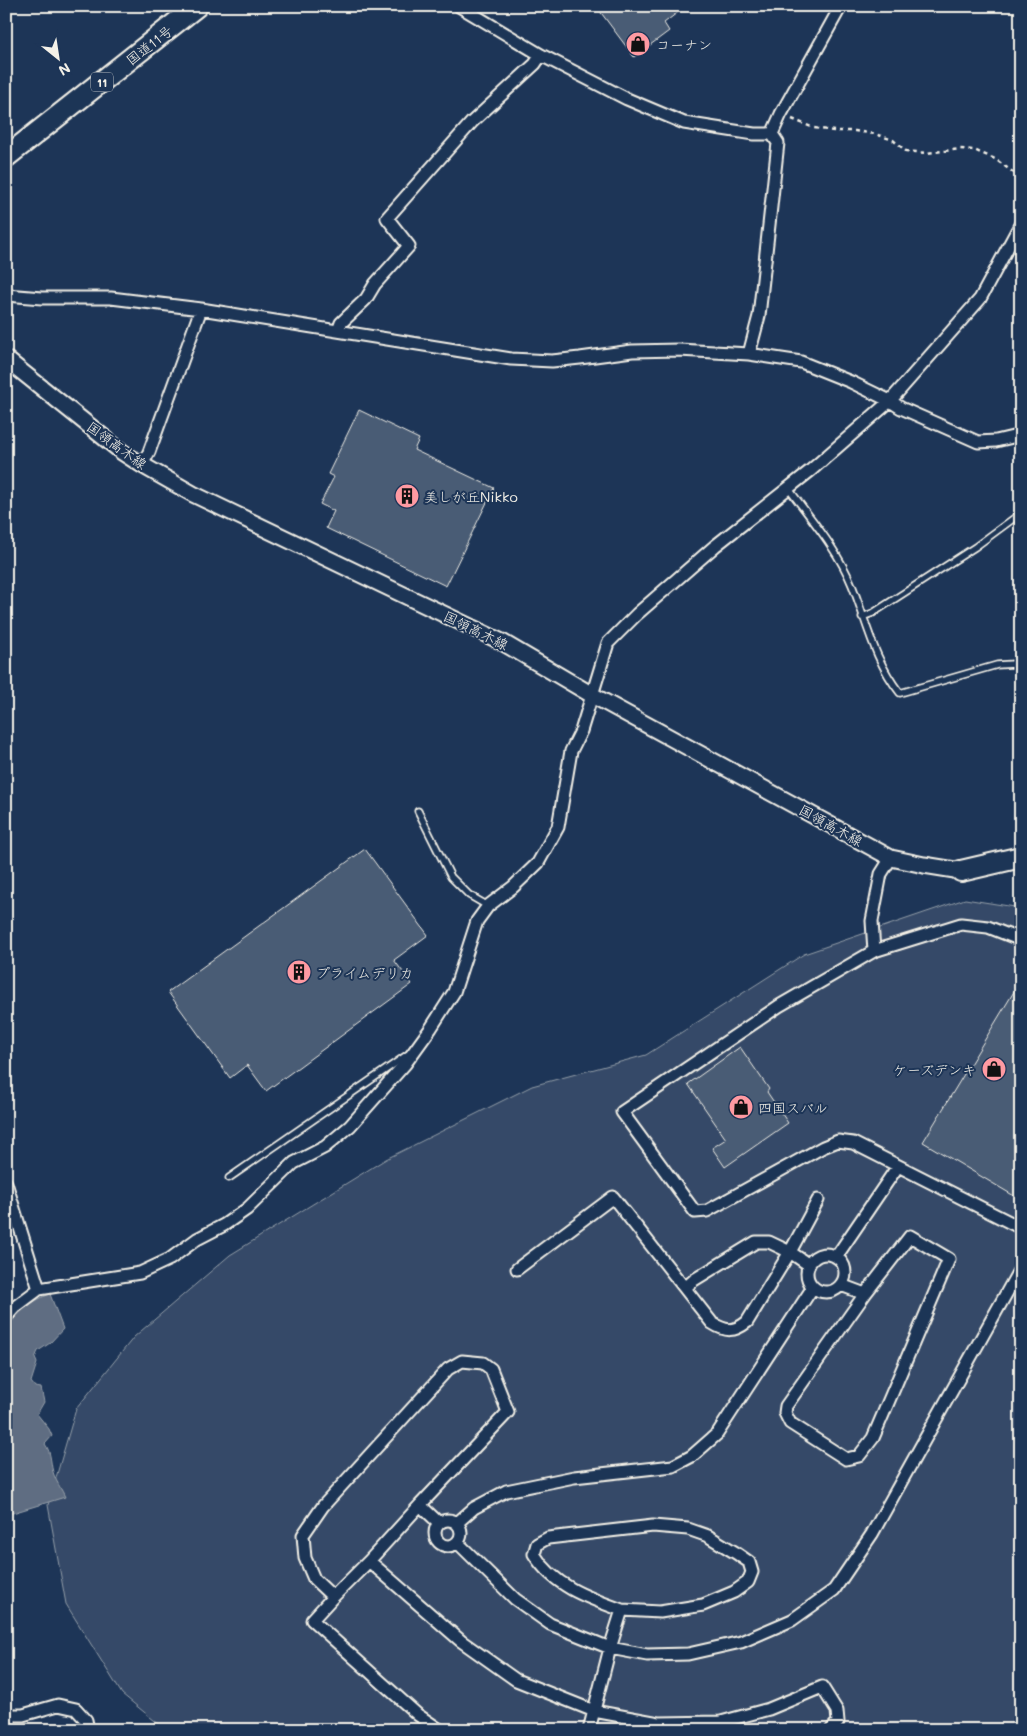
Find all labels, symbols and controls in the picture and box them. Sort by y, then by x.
street label: 国道11号 [122,21,176,69]
shop icon: コーナン [625,31,651,57]
north arrow [32,32,82,82]
place label: コーナン [656,35,712,54]
text: N [55,59,74,81]
road number: 11 [91,72,113,91]
street label: 国領高木線 [83,417,151,473]
building icon: 美しが丘Nikko [394,483,420,509]
place label: 美しが丘Nikko [424,487,518,506]
street label: 国領高木線 [440,606,512,654]
street label: 国領高木線 [796,800,866,850]
building icon: プライムデリカ [286,959,312,985]
place label: プライムデリカ [316,963,413,982]
shop icon: ケーズデンキ [981,1056,1007,1082]
place label: ケーズデンキ [893,1060,976,1079]
shop icon: 四国スバル [728,1094,754,1120]
place label: 四国スバル [758,1098,828,1117]

